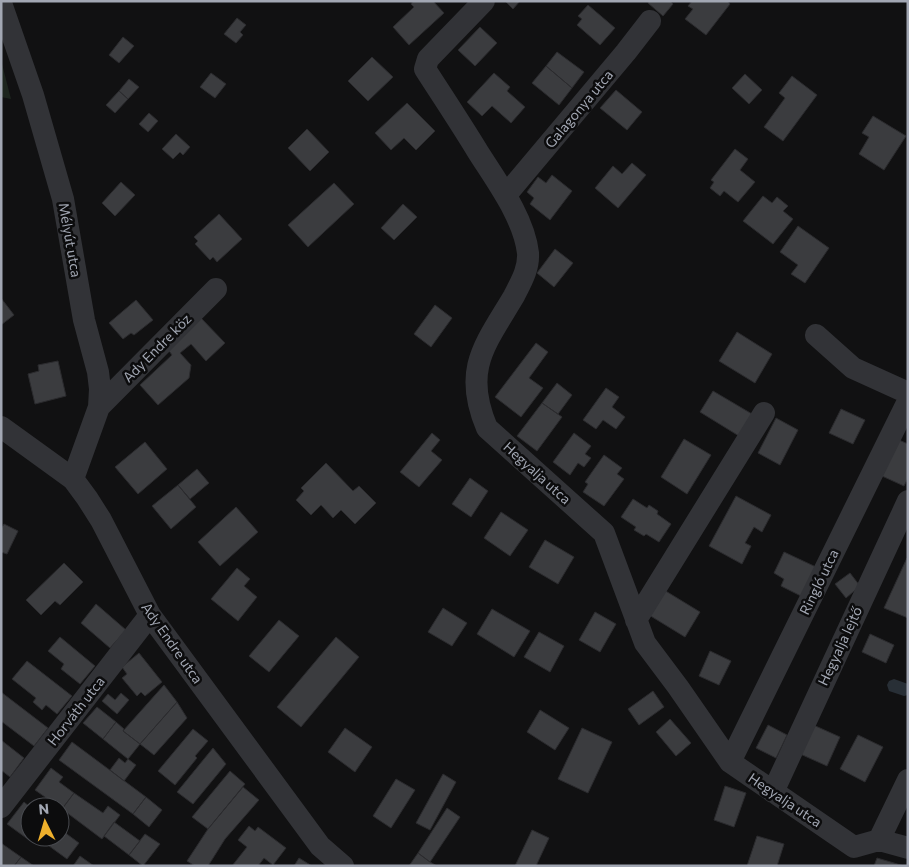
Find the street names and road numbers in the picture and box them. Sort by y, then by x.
street label: Galagonya utca [541,66,616,151]
street label: Mélyút utca [56,201,85,279]
street label: Ady Endre köz [119,310,194,385]
street label: Hegyalja utca [500,438,575,507]
street label: Ringló utca [795,546,842,617]
street label: Ady Endre utca [138,599,207,686]
street label: Hegyalja lejtő [814,603,865,688]
street label: Horváth utca [43,673,108,749]
street label: Hegyalja utca [745,769,825,830]

